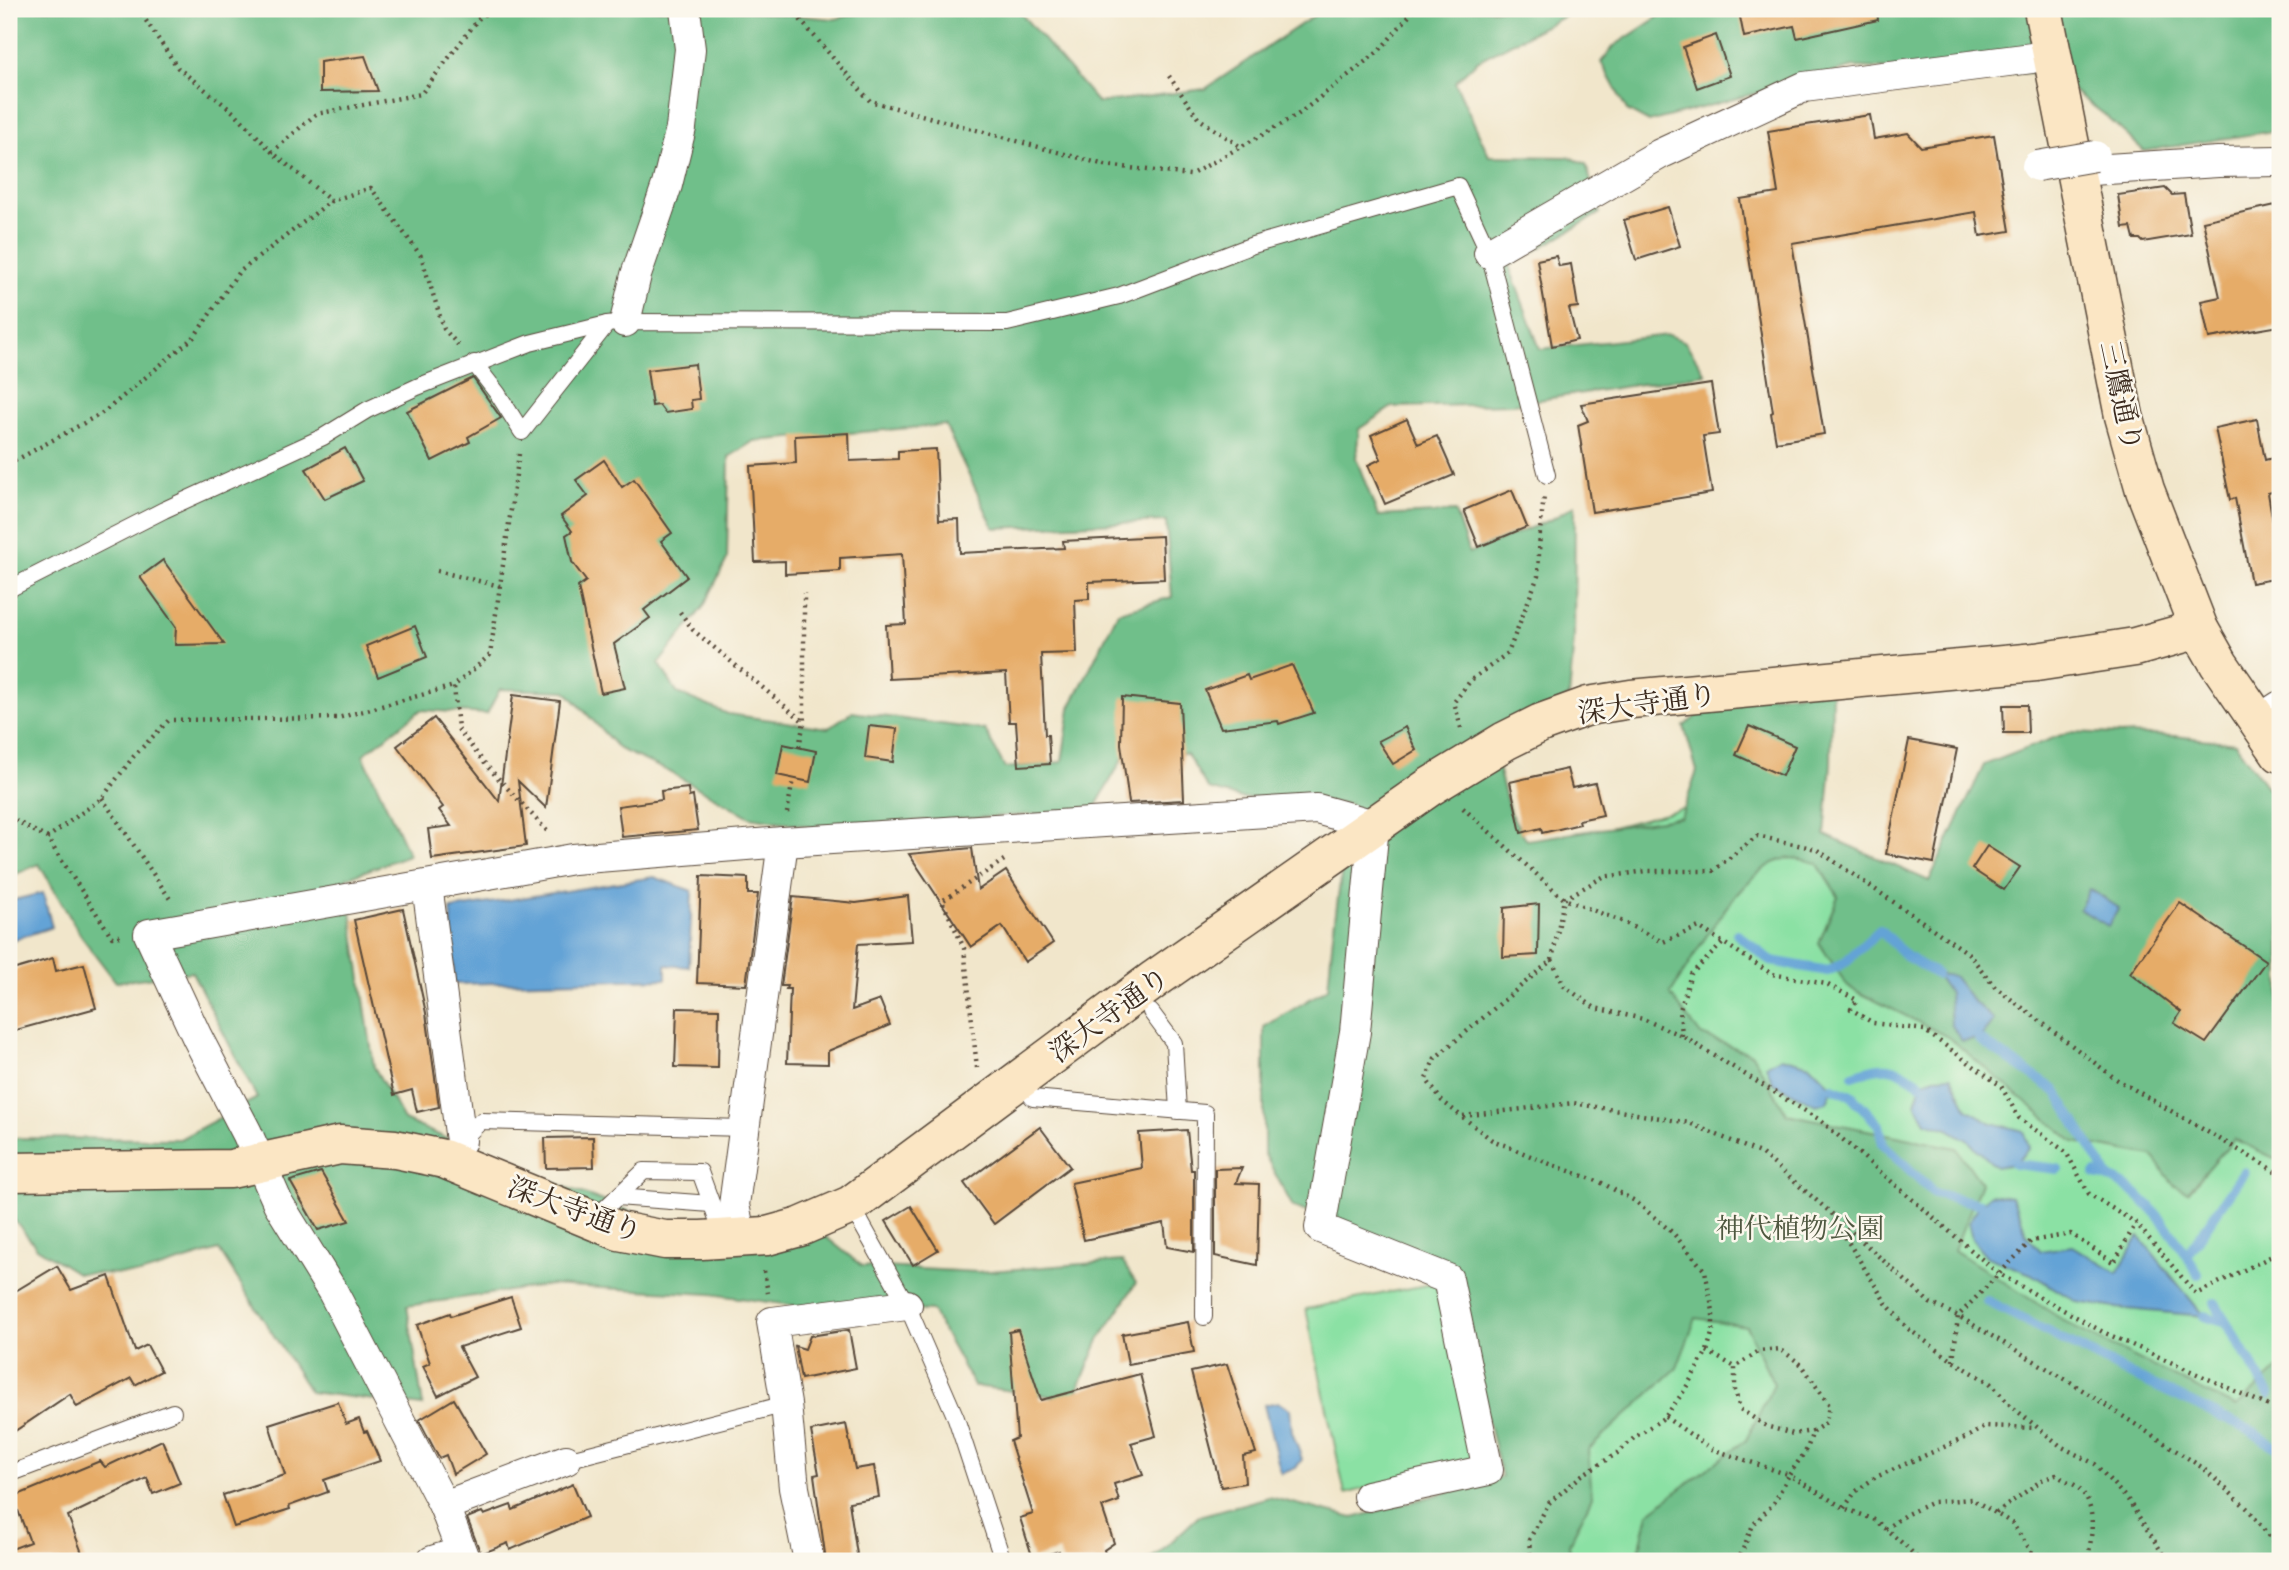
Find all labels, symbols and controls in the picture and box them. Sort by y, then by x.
street label: 三鷹通り [2093,337,2151,455]
street label: 深大寺通り [1575,675,1719,731]
street label: 深大寺通り [1042,958,1176,1070]
street label: 深大寺通り [503,1168,647,1250]
park label: 神代植物公園 [1716,1210,1884,1246]

